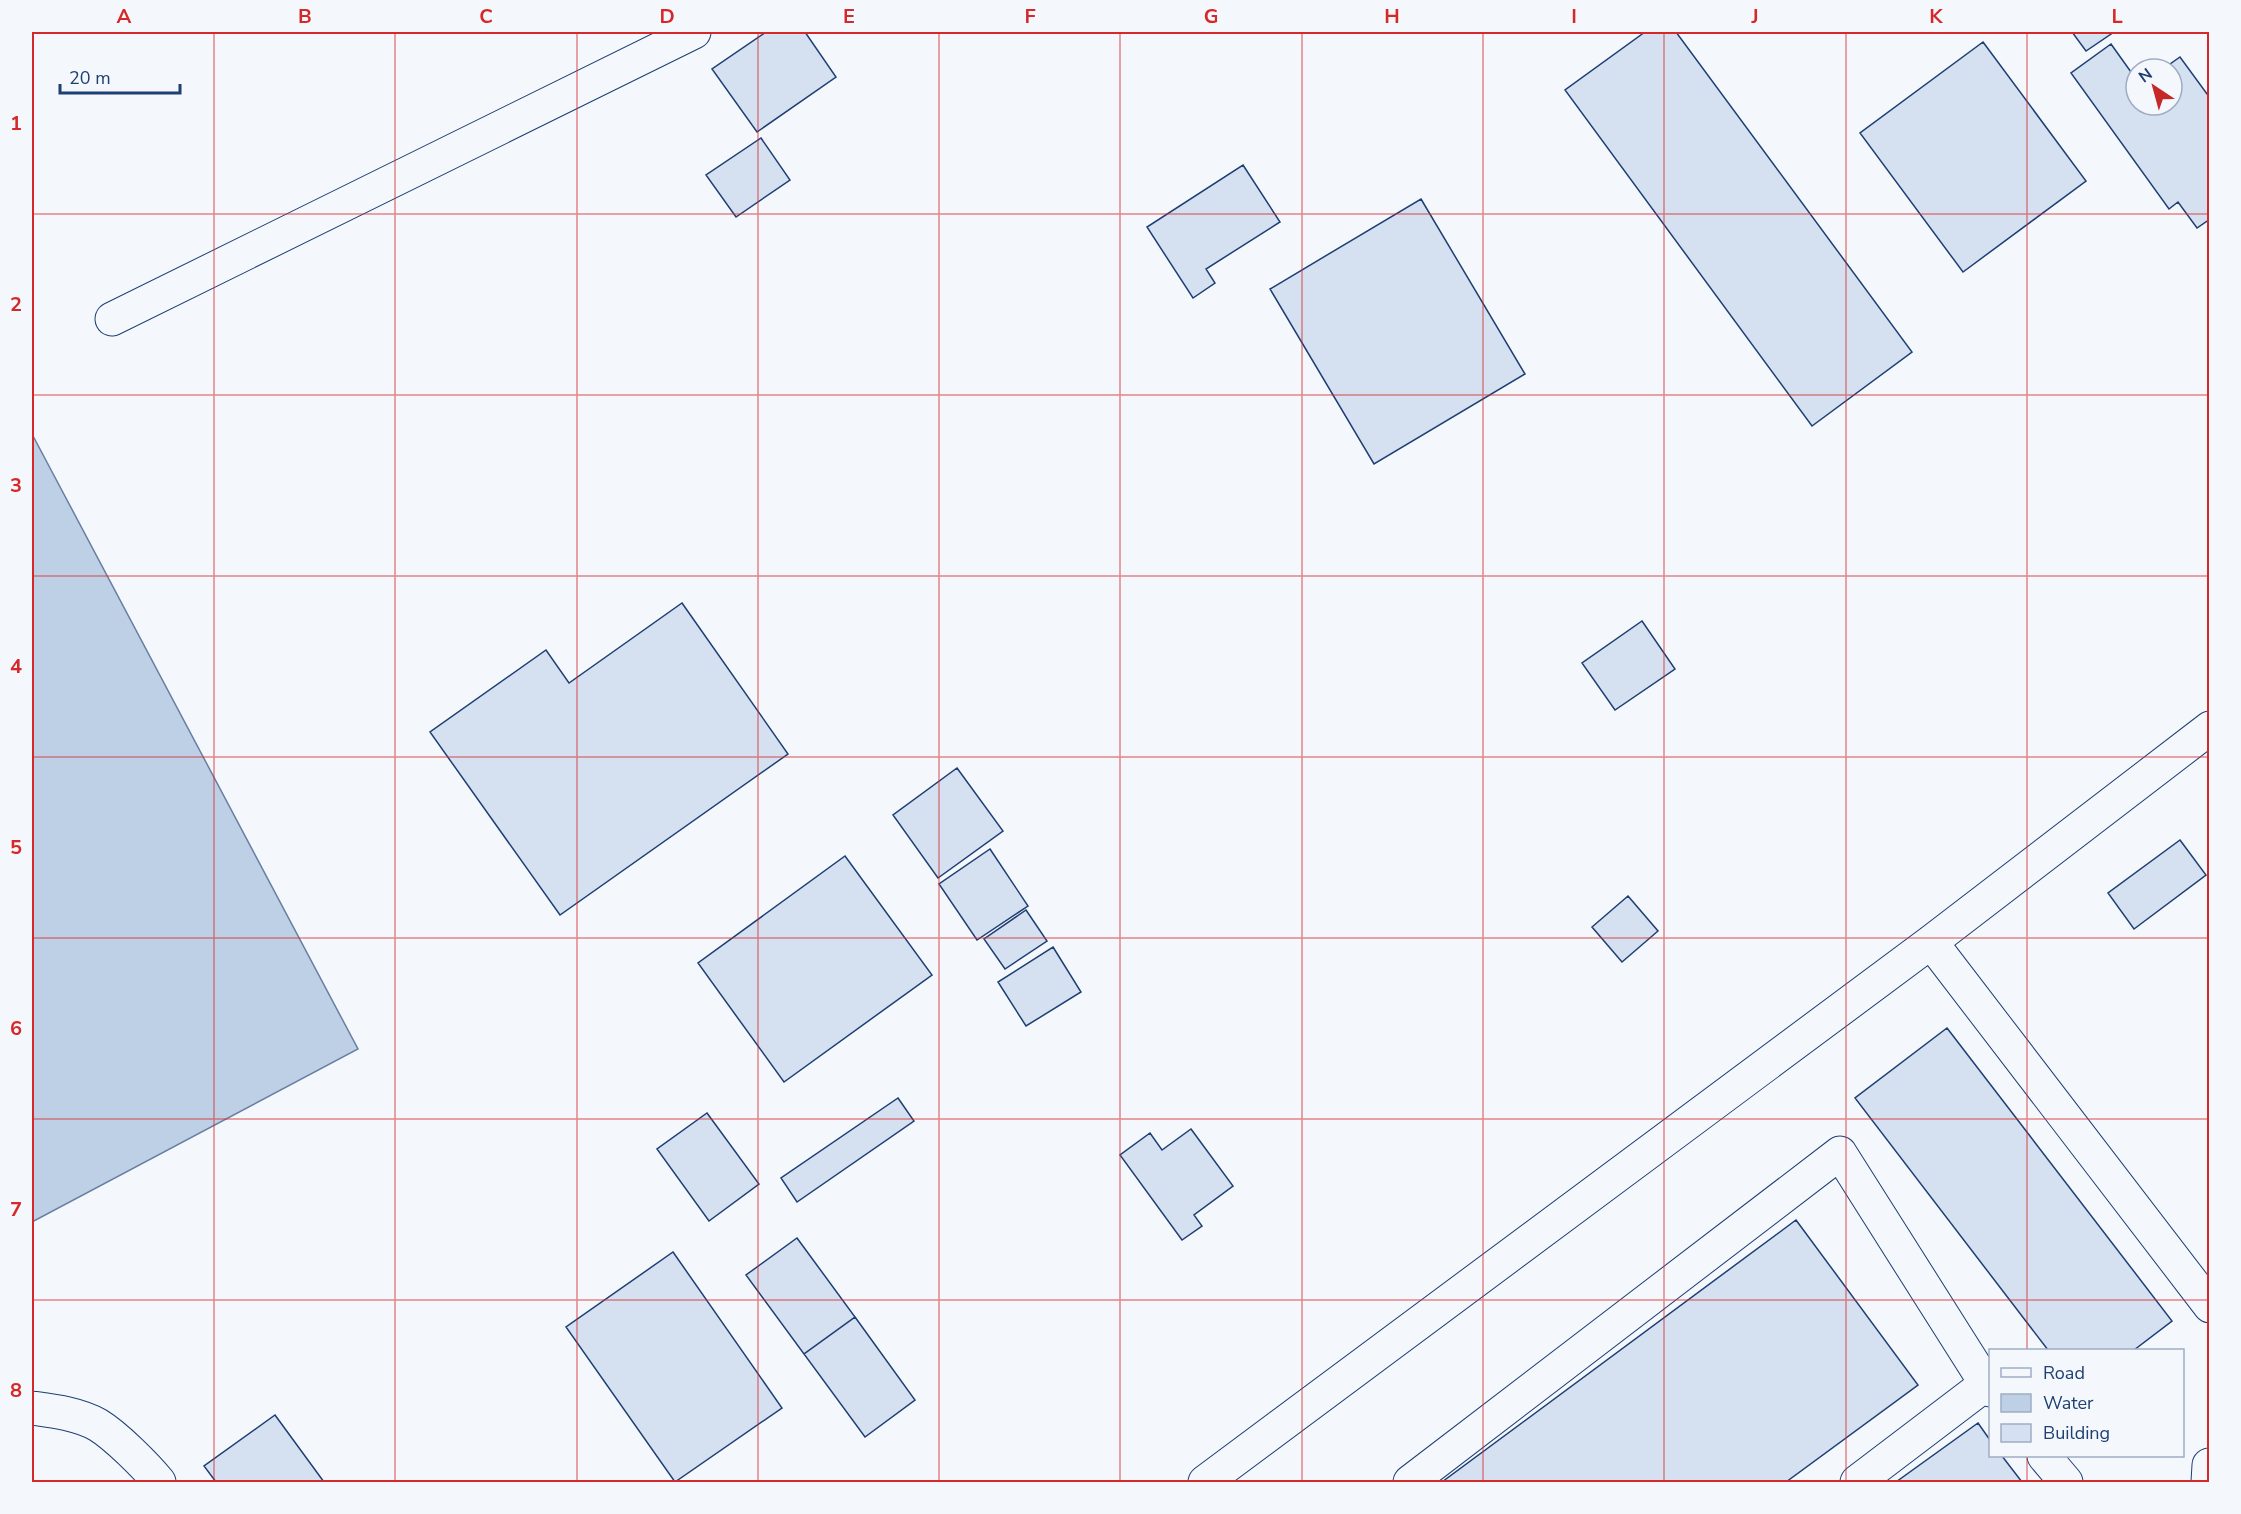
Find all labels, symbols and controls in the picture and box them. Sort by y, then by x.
text: A [117,3,132,30]
text: B [298,3,312,30]
text: C [479,3,493,30]
text: D [659,3,675,30]
text: E [843,3,855,30]
text: F [1024,3,1036,30]
text: G [1204,3,1218,30]
text: H [1384,3,1400,30]
text: I [1571,3,1577,30]
text: J [1750,3,1759,30]
text: K [1929,3,1943,30]
text: L [2111,3,2123,30]
scale bar [60,57,180,95]
north arrow [2124,57,2184,117]
text: N [2134,63,2157,88]
text: 20 m [69,66,111,90]
text: 1 [10,110,22,137]
text: 2 [10,291,22,318]
text: 3 [10,472,22,499]
text: 4 [10,653,22,680]
text: 5 [10,834,22,861]
text: 6 [10,1015,22,1042]
text: 7 [10,1196,22,1223]
legend [1989,1349,2184,1457]
text: Road [2043,1361,2085,1385]
text: 8 [10,1377,22,1404]
text: Water [2043,1391,2094,1415]
text: Building [2043,1421,2110,1445]

